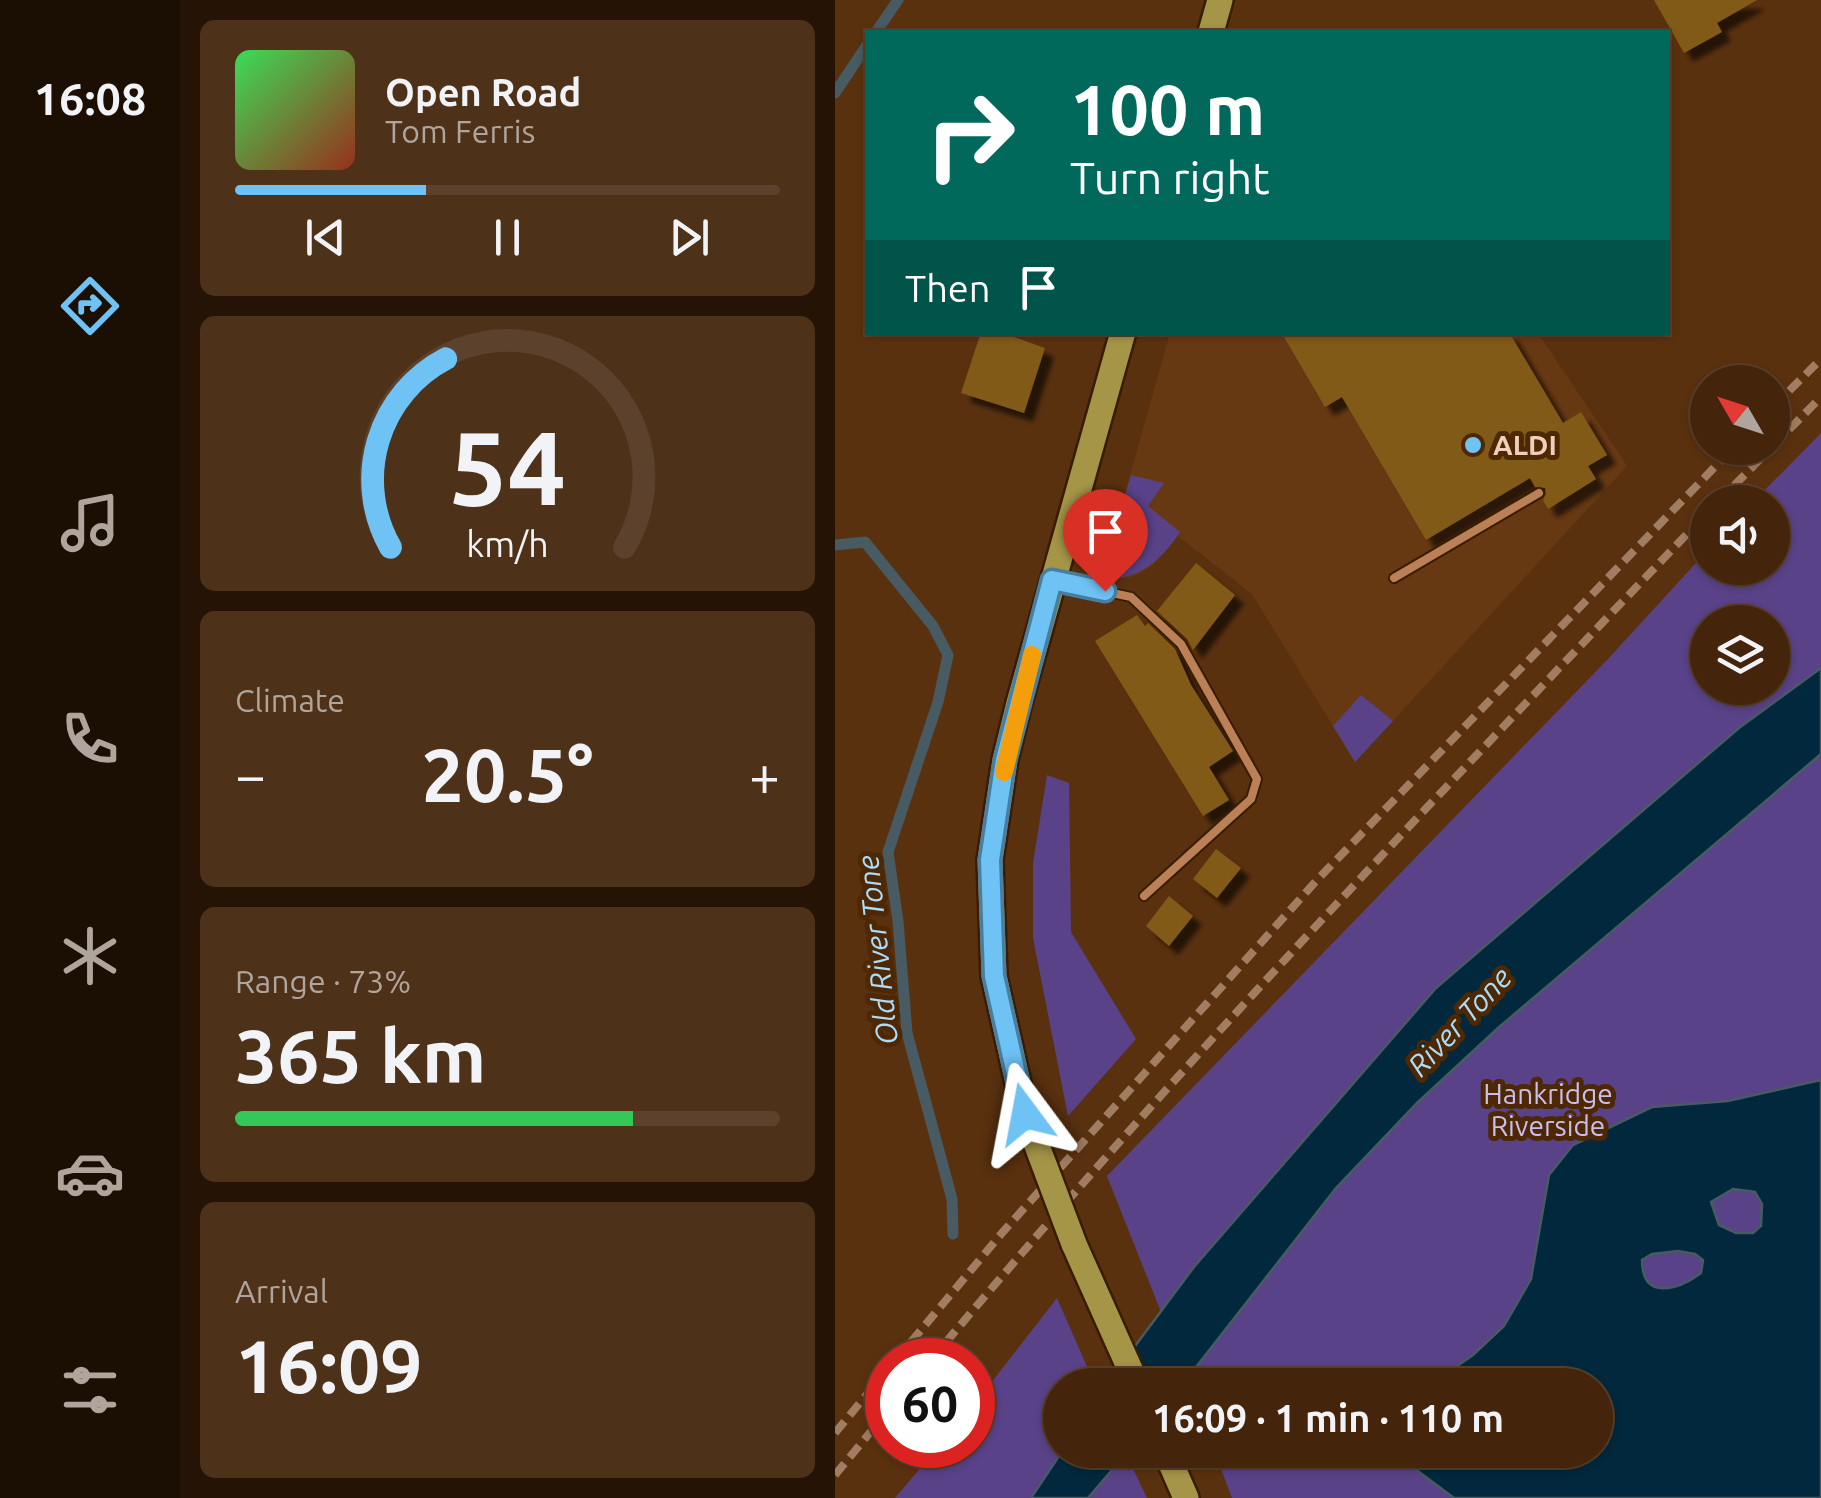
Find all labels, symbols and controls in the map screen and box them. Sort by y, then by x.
icon: right [905,70,1035,200]
text: 100 m [1070,70,1265,148]
text: Open Road [385,71,581,113]
text: 16:08 [34,73,146,124]
text: Tom Ferris [385,113,535,149]
text: Turn right [1070,152,1270,203]
icon: previous [298,210,353,265]
icon: pause [480,210,535,265]
icon: next [662,210,717,265]
icon: arrive [1011,260,1066,315]
text: Then [905,267,991,309]
icon: directions [55,271,125,341]
north arrow [1690,365,1790,465]
map controls [1690,365,1790,705]
text: 54 [449,408,566,525]
place label: ALDI [1493,429,1557,460]
marker: ALDI [1462,434,1484,456]
button: sound [1690,485,1790,585]
icon: music [55,488,125,558]
pin [1063,489,1148,592]
icon: arrive [1078,504,1133,559]
text: km/h [466,524,549,564]
button: layers [1690,605,1790,705]
text: Climate [235,682,345,718]
icon: phone [55,704,125,774]
text: 20.5° [422,732,593,816]
text: − [235,744,266,805]
text: + [749,744,780,805]
water label: Old River Tone [850,854,904,1047]
icon: climate [55,921,125,991]
water label: River Tone [1400,960,1518,1083]
text: Range · 73% [235,963,411,999]
text: 365 km [235,1013,486,1097]
position arrow [973,1062,1077,1166]
park label: Hankridge Riverside [1483,1078,1613,1141]
icon: car [55,1138,125,1208]
text: Arrival [235,1273,328,1309]
text: 16:09 [235,1323,423,1407]
speed limit sign: 60 [865,1338,995,1468]
icon: filters [55,1355,125,1425]
text: 16:09 · 1 min · 110 m [1152,1397,1504,1439]

